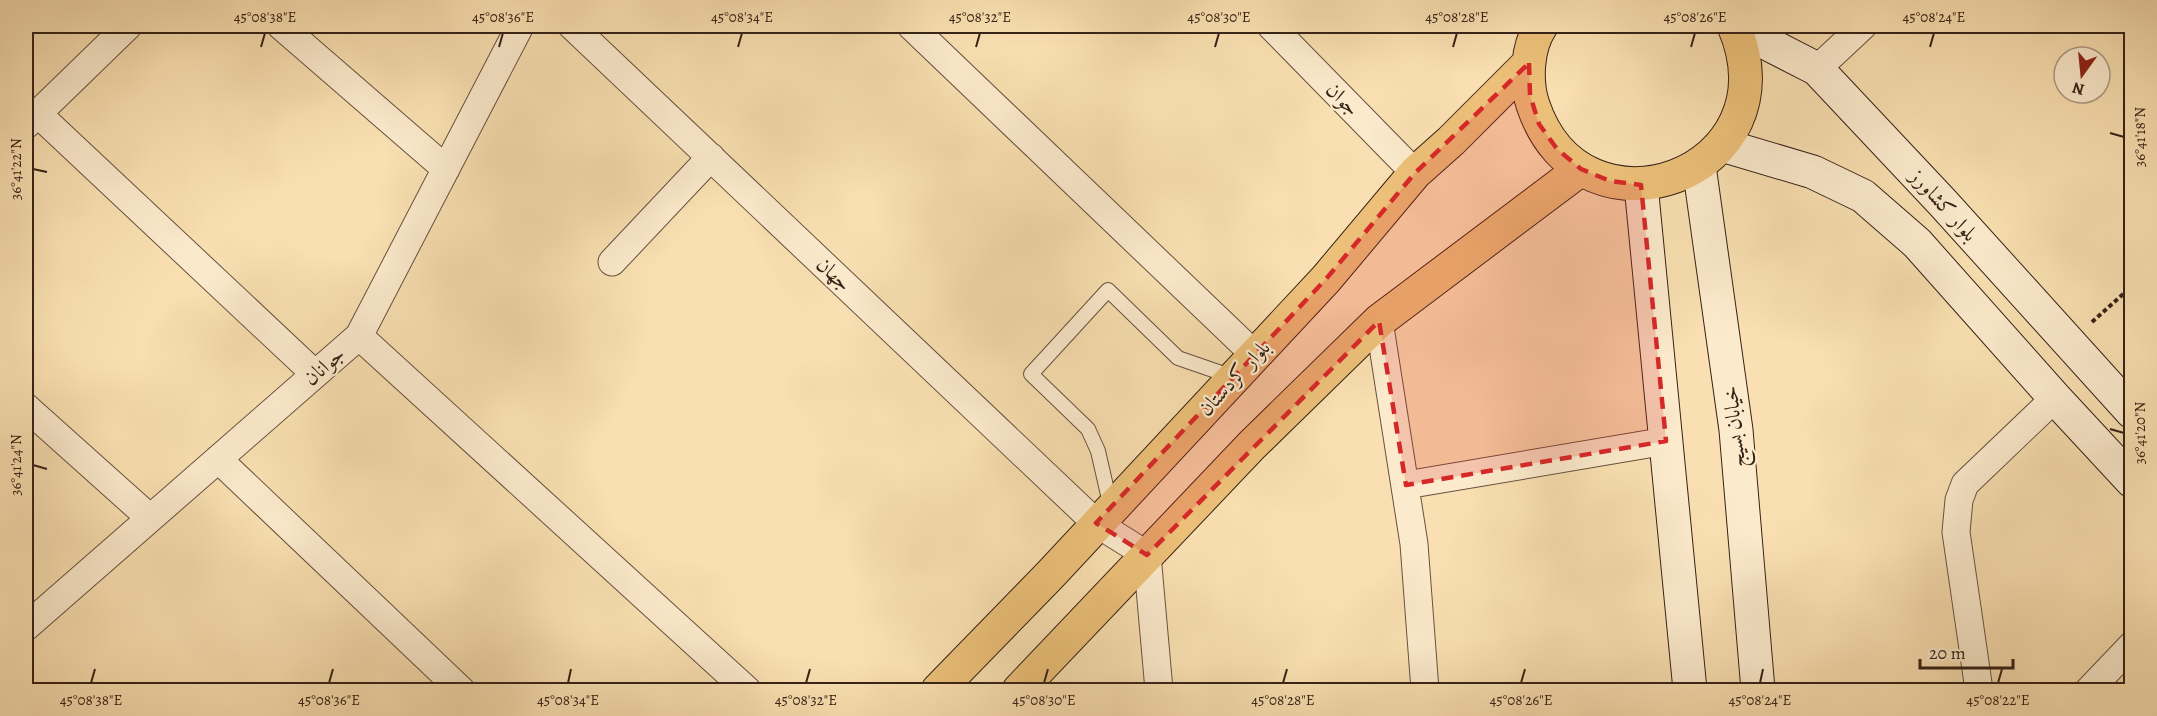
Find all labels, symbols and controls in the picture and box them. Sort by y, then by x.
text: 45°08'38"E [234,7,296,27]
text: 45°08'36"E [472,7,534,27]
text: 45°08'34"E [711,7,773,27]
text: 45°08'32"E [949,7,1011,27]
text: 45°08'30"E [1187,7,1251,27]
text: 45°08'28"E [1425,7,1489,27]
text: 45°08'26"E [1663,7,1727,27]
text: 45°08'24"E [1903,7,1965,27]
north arrow [2052,45,2112,105]
street label: جوان [1320,76,1366,122]
text: N [2070,76,2087,101]
text: 36°41'18"N [2130,107,2150,167]
text: 36°41'22"N [6,138,26,200]
street label: بلوار کشاورز [1903,161,1984,247]
street label: جهان [810,251,858,297]
street label: بلوار کردستان [1192,334,1276,422]
street label: جوانان [297,340,351,392]
street label: خیابان بسیج [1716,384,1757,469]
text: 36°41'20"N [2130,401,2150,464]
text: 36°41'24"N [6,434,26,496]
scale bar [1920,632,2013,670]
text: 20 m [1929,641,1966,665]
text: 45°08'38"E [60,690,122,710]
text: 45°08'36"E [298,690,360,710]
text: 45°08'34"E [537,690,599,710]
text: 45°08'32"E [775,690,837,710]
text: 45°08'30"E [1012,690,1076,710]
text: 45°08'28"E [1251,690,1315,710]
text: 45°08'26"E [1489,690,1553,710]
text: 45°08'24"E [1729,690,1791,710]
text: 45°08'22"E [1966,690,2030,710]

